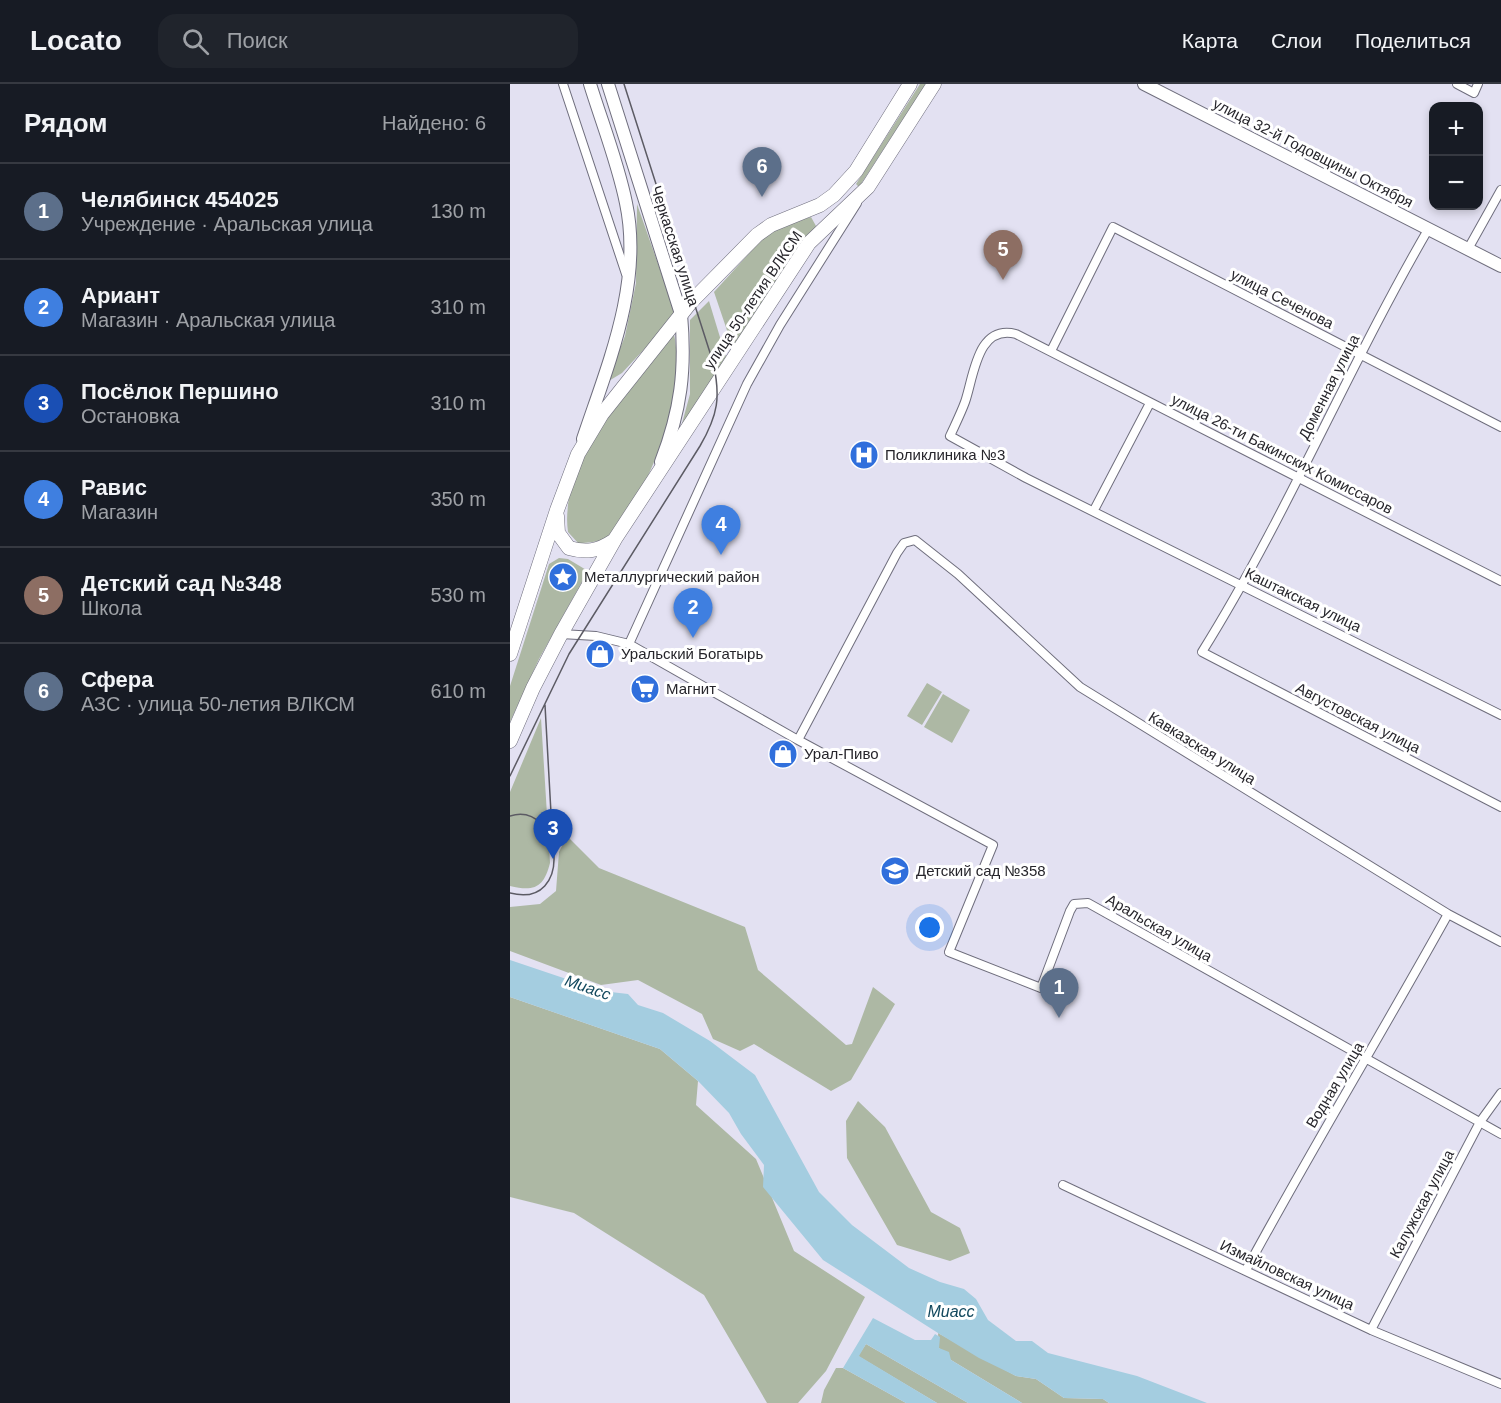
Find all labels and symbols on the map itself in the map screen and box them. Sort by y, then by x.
street label: улица 32-й Годовщины Октября [1210,95,1416,211]
pin: 6 [742,147,782,197]
street label: Черкасская улица [648,183,703,309]
street label: улица 50-летия ВЛКСМ [700,228,805,372]
pin: 5 [984,230,1022,280]
street label: улица Сеченова [1228,265,1337,332]
street label: Доменная улица [1295,331,1363,442]
street label: улица 26-ти Бакинских Комиссаров [1169,390,1396,517]
hospital icon: Поликлиника №3 [848,439,880,471]
place label: Поликлиника №3 [885,446,1005,463]
pin: 4 [702,506,740,555]
place icon: Металлургический район [547,561,579,593]
street label: Каштакская улица [1242,564,1365,635]
place label: Металлургический район [584,568,759,585]
pin: 2 [674,588,712,638]
shop icon: Уральский Богатырь [584,638,616,670]
place label: Уральский Богатырь [621,645,763,662]
supermarket icon: Магнит [629,673,661,705]
street label: Августовская улица [1293,679,1424,757]
place label: Магнит [666,680,716,697]
street label: Кавказская улица [1146,708,1260,788]
shop icon: Урал-Пиво [767,738,799,770]
place label: Урал-Пиво [804,745,879,762]
pin: 3 [534,810,573,859]
school or university icon: Детский сад №358 [879,855,911,887]
place label: Детский сад №358 [916,862,1046,879]
street label: Аральская улица [1103,890,1216,965]
your location [915,913,944,942]
pin: 1 [1040,968,1078,1018]
water label: Миасс [563,972,613,1003]
street label: Водная улица [1302,1038,1367,1131]
street label: Калужская улица [1386,1146,1457,1261]
street label: Измайловская улица [1217,1236,1358,1313]
water label: Миасс [927,1303,975,1320]

